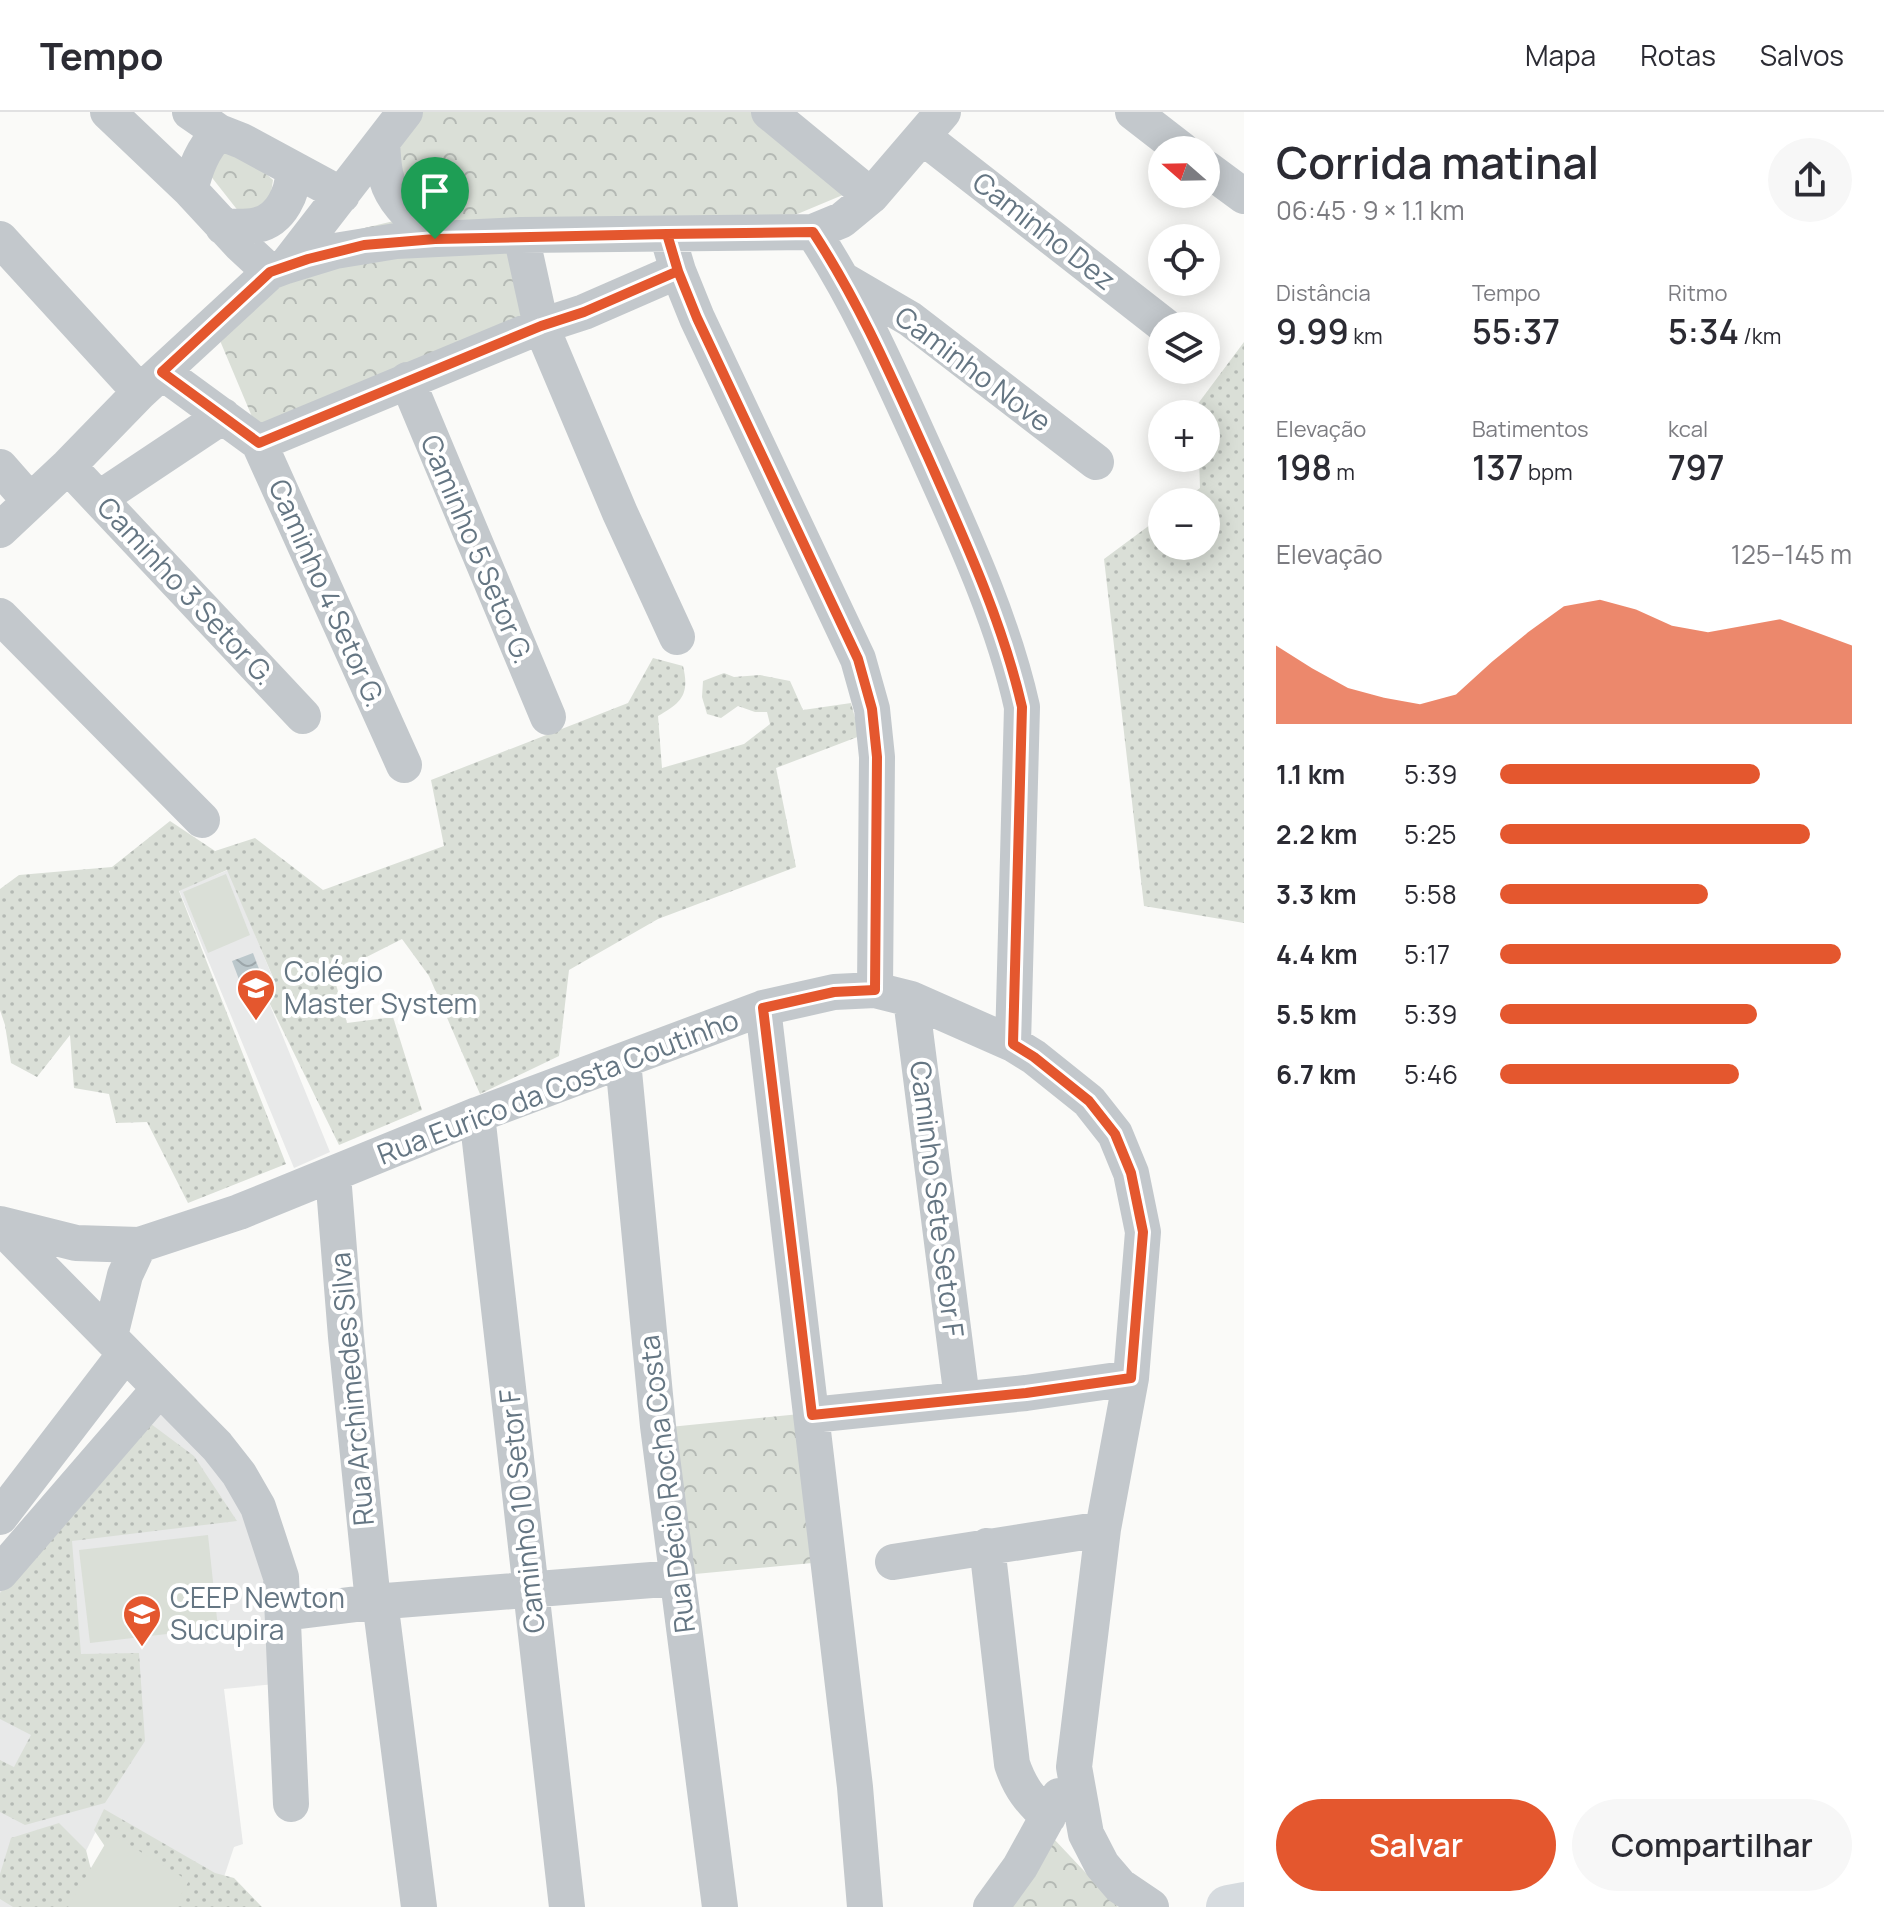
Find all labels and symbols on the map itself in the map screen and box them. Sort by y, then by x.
north arrow [1148,136,1220,208]
pin [401,157,469,239]
street label: Caminho Dez [965,163,1124,298]
street label: Caminho Nove [888,297,1060,439]
street label: Caminho 5 Setor G. [413,428,543,669]
street label: Caminho 4 Setor G. [261,473,395,712]
street label: Caminho 3 Setor G. [90,488,284,693]
place label: Colégio Master System [284,952,477,1022]
school or university icon: Colégio Master System [235,967,277,1022]
street label: Rua Eurico da Costa Coutinho [372,1000,744,1173]
street label: Caminho Sete Setor F [902,1059,974,1339]
street label: Rua Archimedes Silva [320,1251,382,1527]
street label: Rua Décio Rocha Costa [629,1333,703,1635]
street label: Caminho 10 Setor F [489,1387,553,1635]
place label: CEEP Newton Sucupira [170,1578,345,1648]
school or university icon: CEEP Newton Sucupira [121,1593,163,1648]

